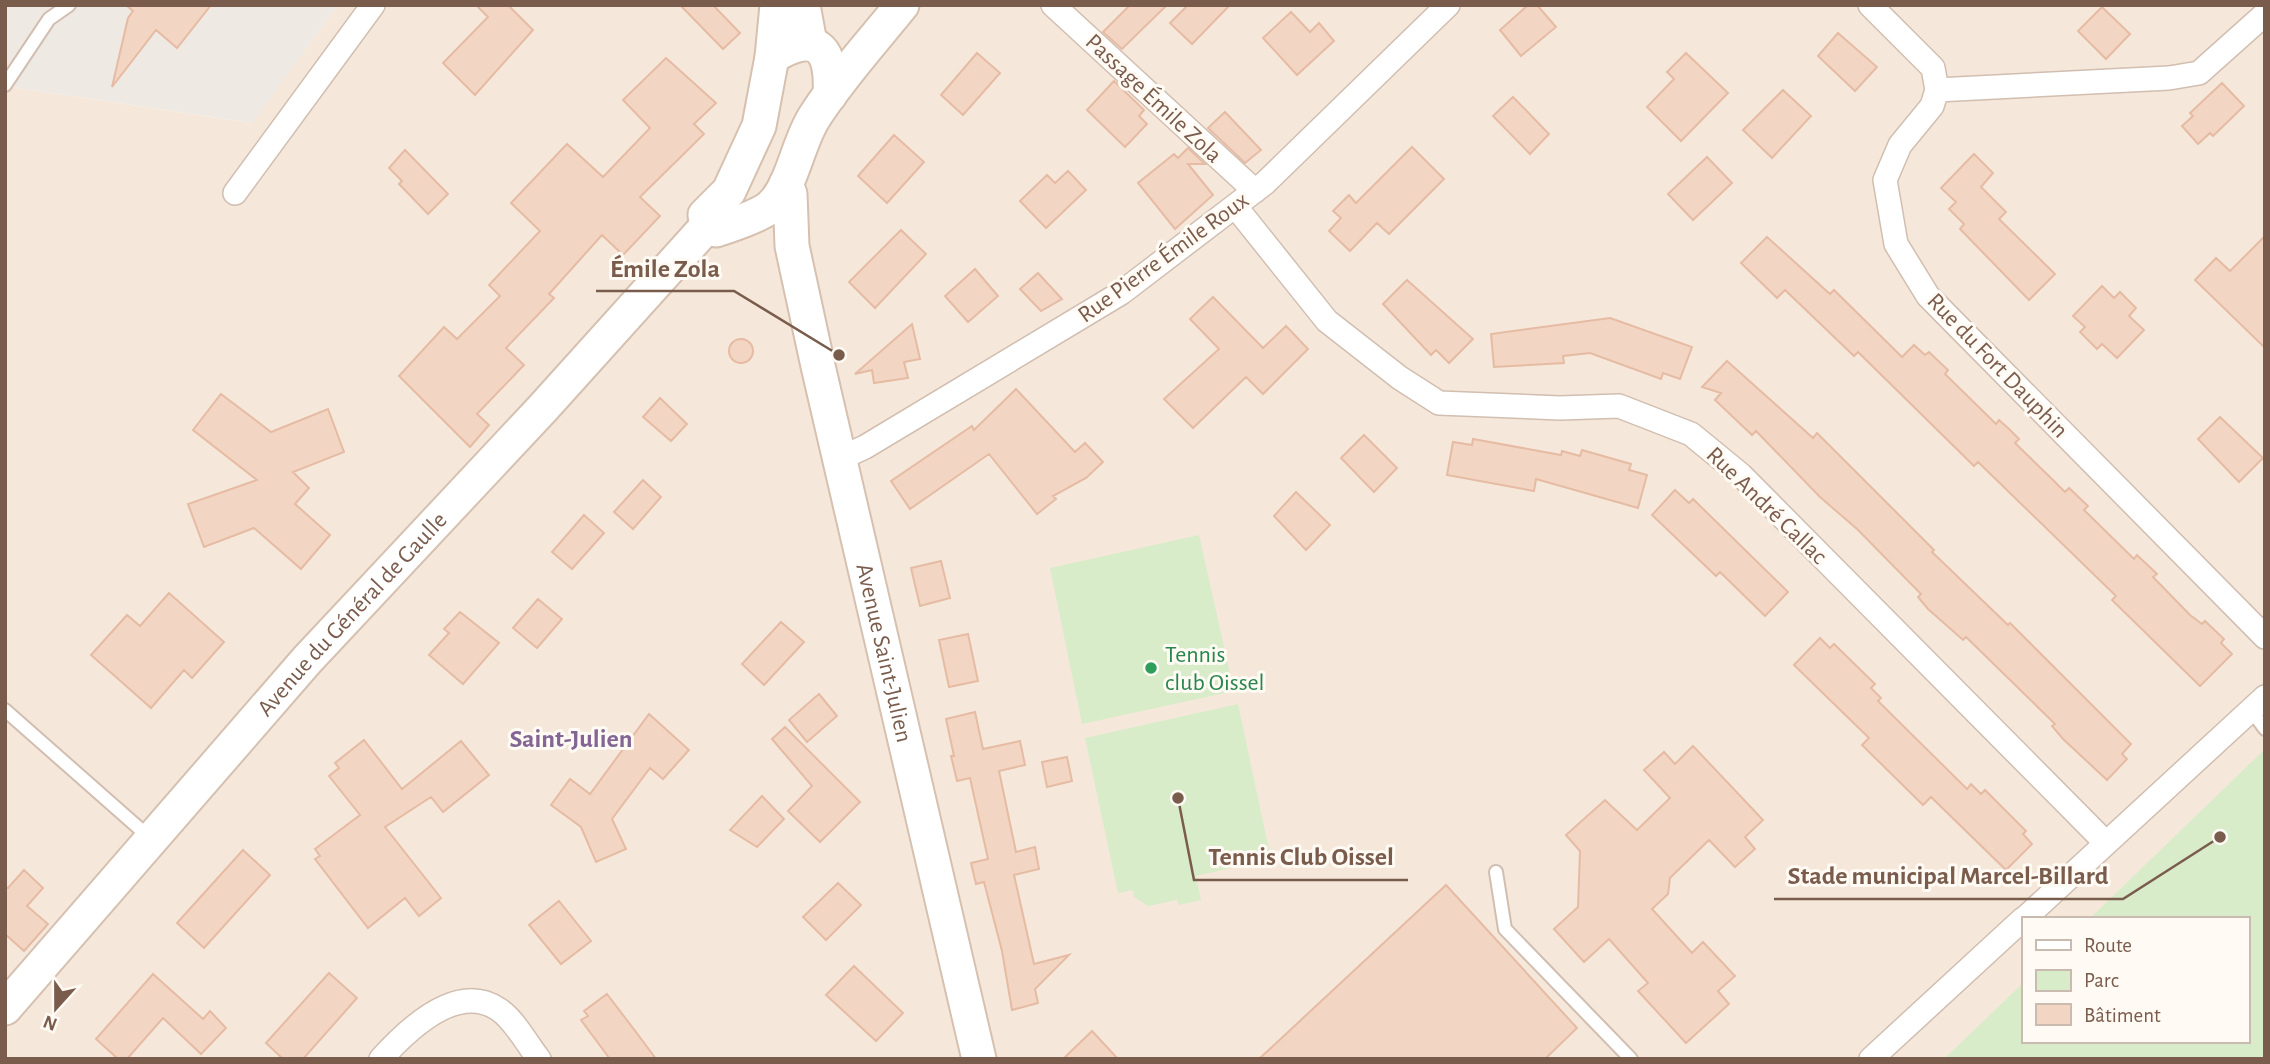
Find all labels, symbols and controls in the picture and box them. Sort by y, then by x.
street label: Passage Émile Zola [1081,28,1227,168]
street label: Rue Pierre Émile Roux [1073,186,1254,328]
callout: Émile Zola [596,244,734,291]
text: Émile Zola [610,254,720,282]
street label: Rue du Fort Dauphin [1922,289,2072,443]
street label: Rue André Callac [1701,443,1831,569]
street label: Avenue du Général de Gaulle [253,508,452,721]
street label: Avenue Saint-Julien [851,561,916,745]
place label: Tennis club Oissel [1165,643,1265,695]
marker: Tennis club Oissel [1143,660,1159,676]
district label: Saint-Julien [510,726,632,752]
callout: Tennis Club Oissel [1194,833,1408,880]
text: Tennis Club Oissel [1208,844,1394,870]
callout: Stade municipal Marcel-Billard [1774,852,2123,899]
text: Stade municipal Marcel-Billard [1787,863,2109,889]
legend [2022,917,2249,1043]
text: Route [2084,935,2132,956]
text: Parc [2084,970,2119,991]
north arrow [21,973,91,1043]
text: Bâtiment [2084,1005,2161,1026]
text: N [41,1011,60,1034]

